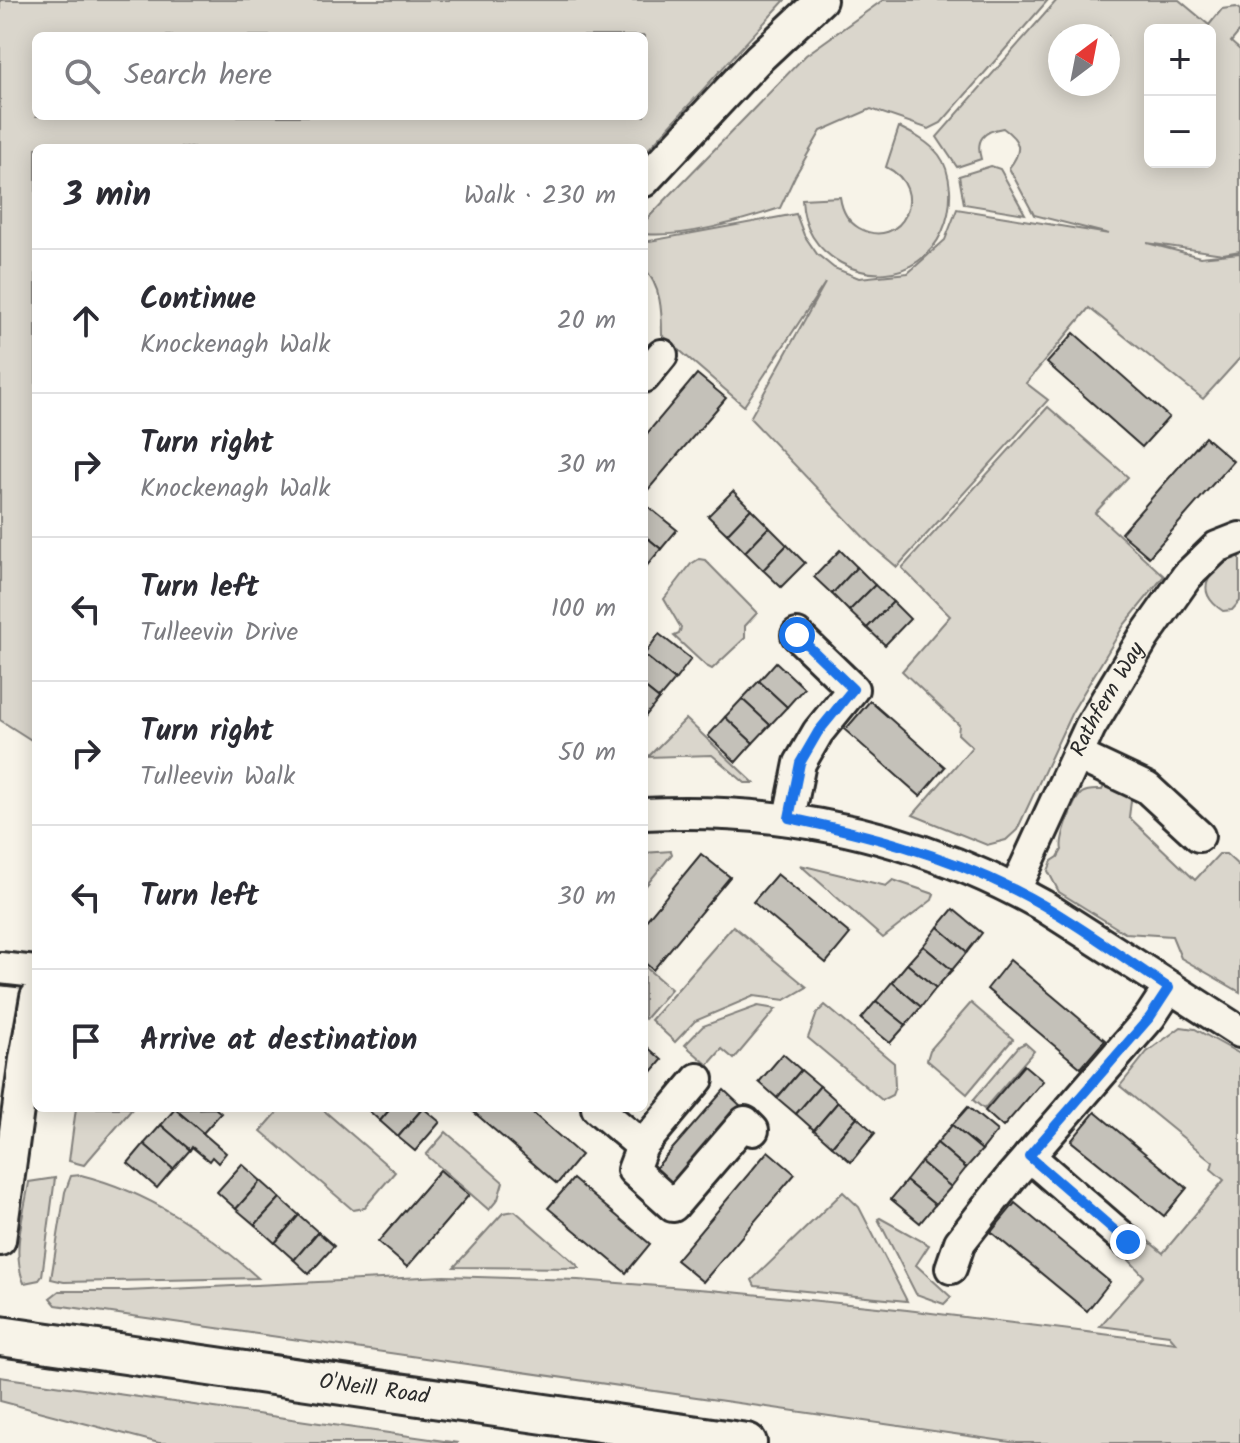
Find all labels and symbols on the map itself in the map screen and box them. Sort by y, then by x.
north arrow [1048,24,1120,96]
route start [779,617,815,653]
street label: Rathfern Way [1061,635,1155,763]
route end [1110,1224,1146,1260]
street label: O'Neill Road [317,1364,432,1415]

